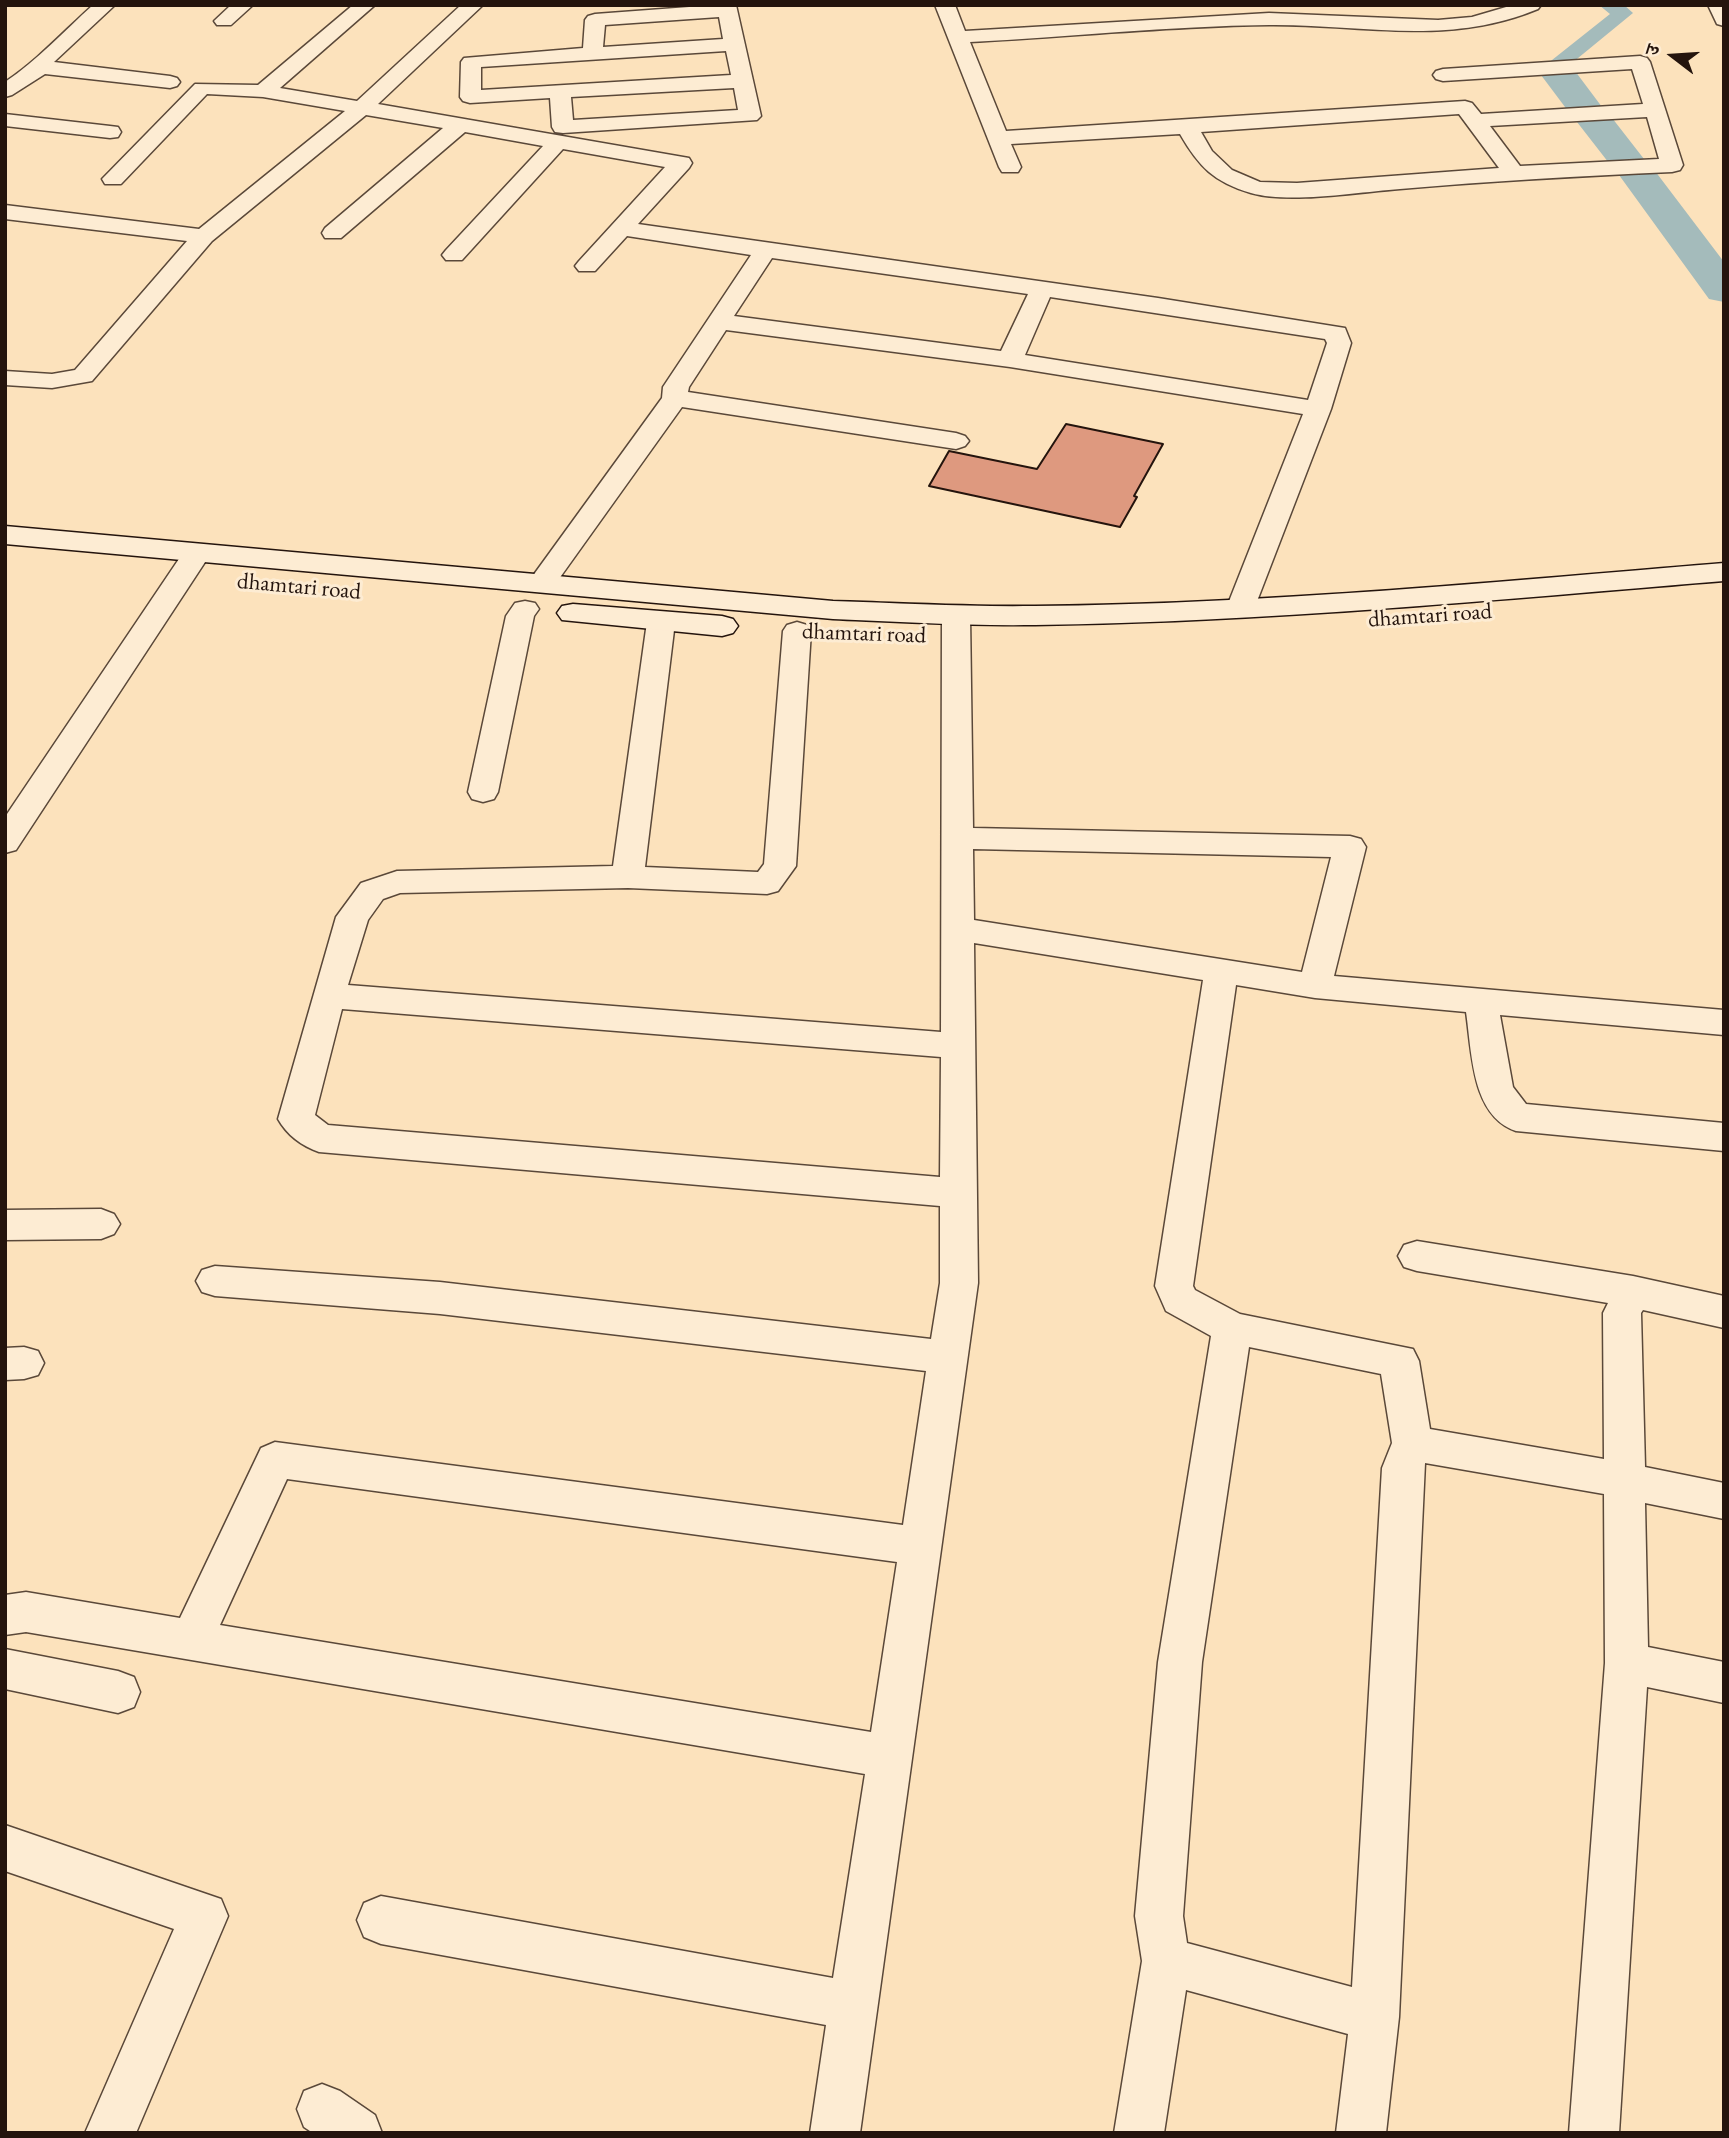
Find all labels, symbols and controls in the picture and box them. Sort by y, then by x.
north arrow [1638,21,1708,91]
text: उ [1639,41,1666,58]
street label: dhamtari road [236,568,362,606]
street label: dhamtari road [1367,598,1493,634]
street label: dhamtari road [801,618,927,650]

